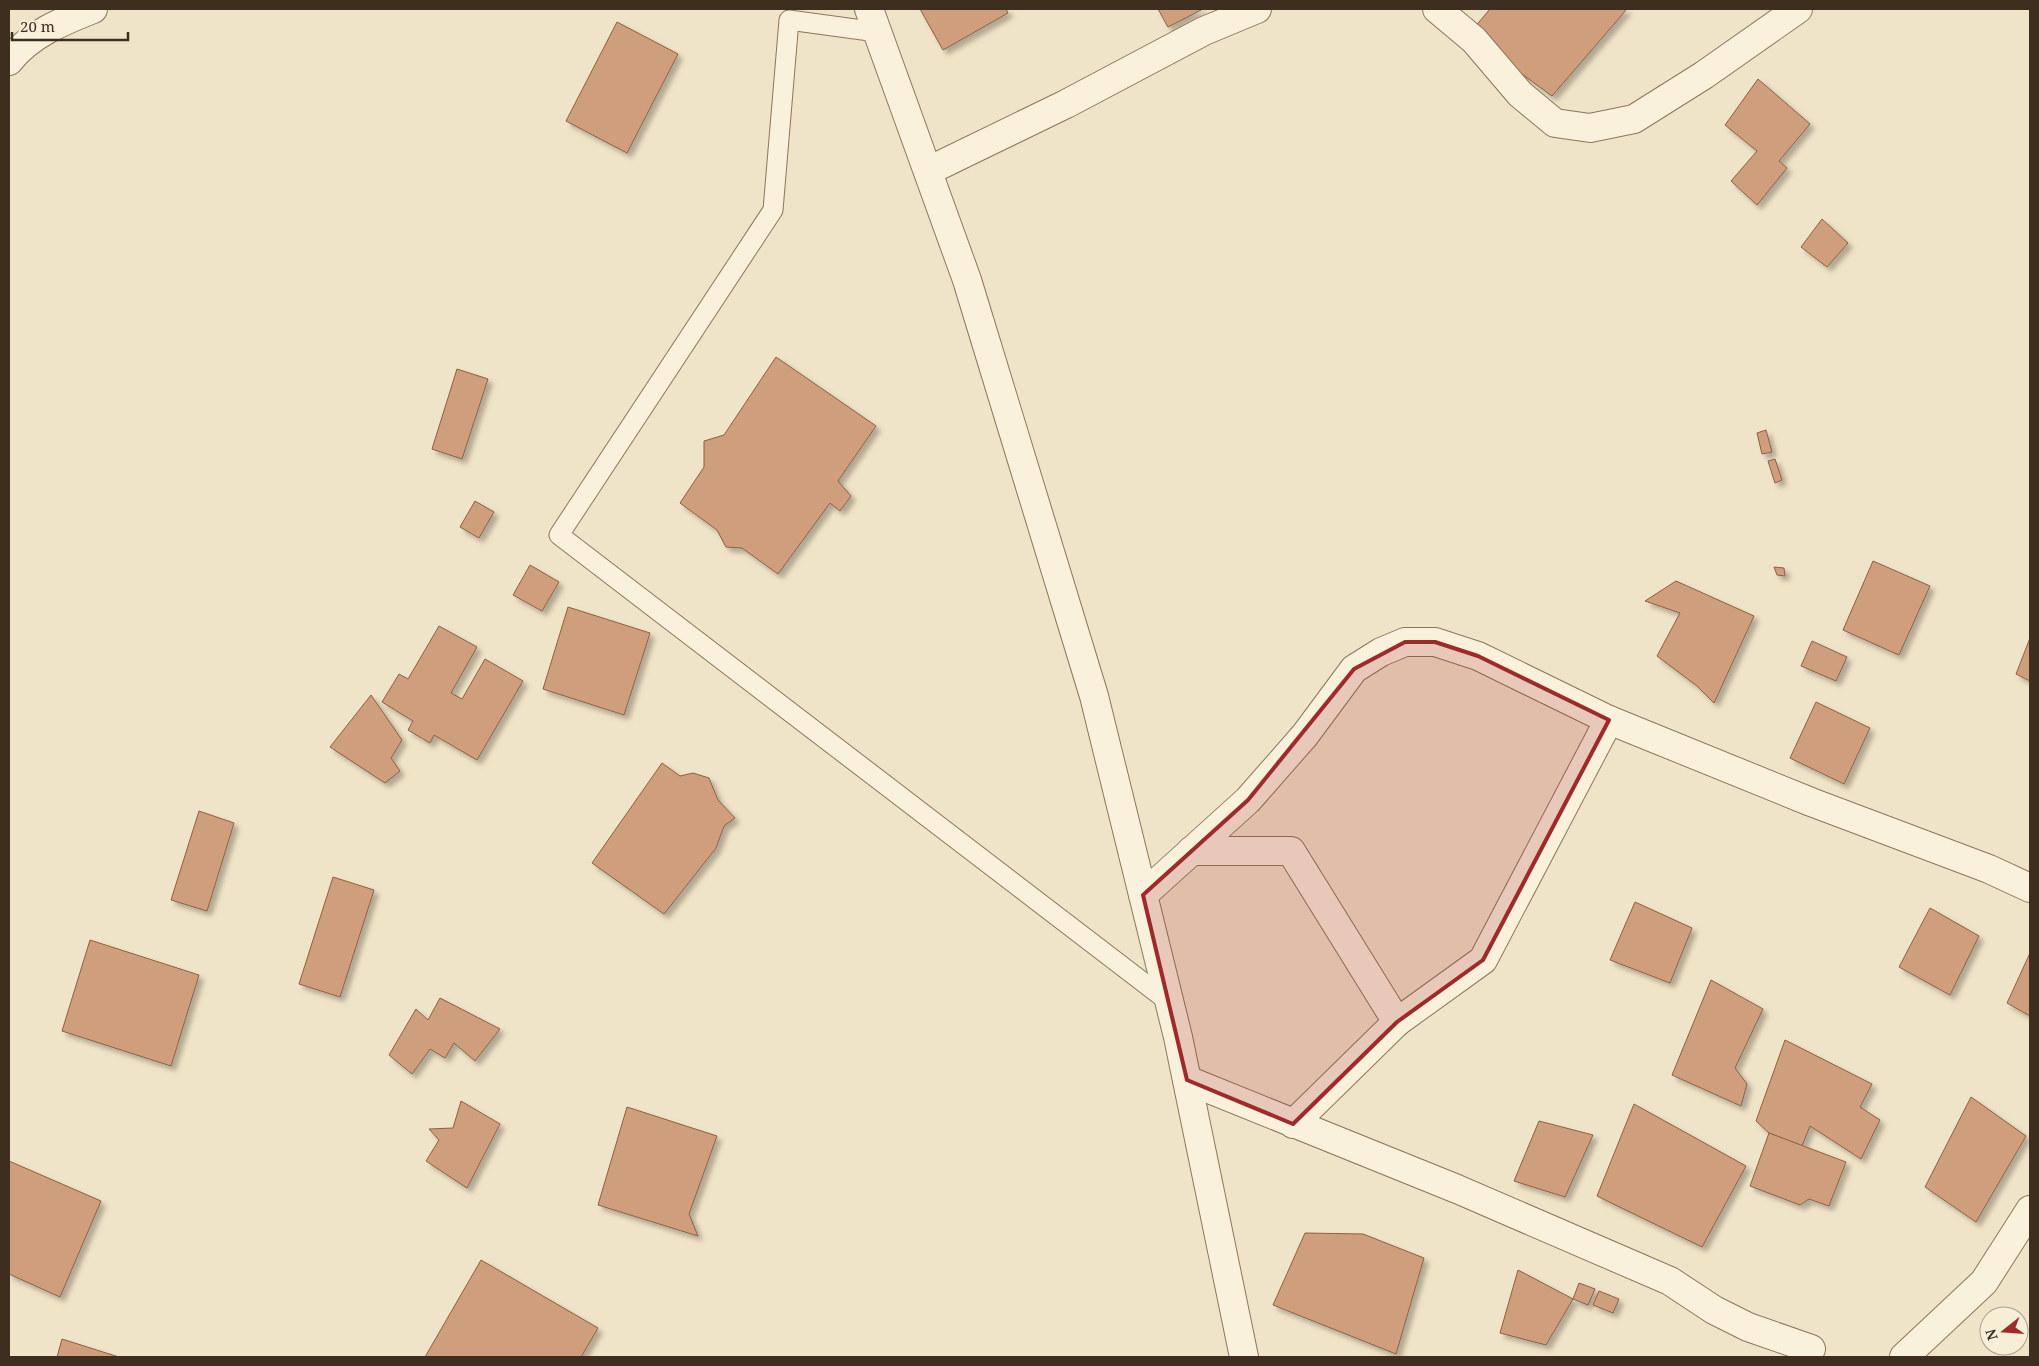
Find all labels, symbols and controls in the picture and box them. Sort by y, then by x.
scale bar [12,10,129,42]
text: 20 m [20,16,55,36]
north arrow [1979,1306,2029,1356]
text: N [1980,1327,2002,1343]

